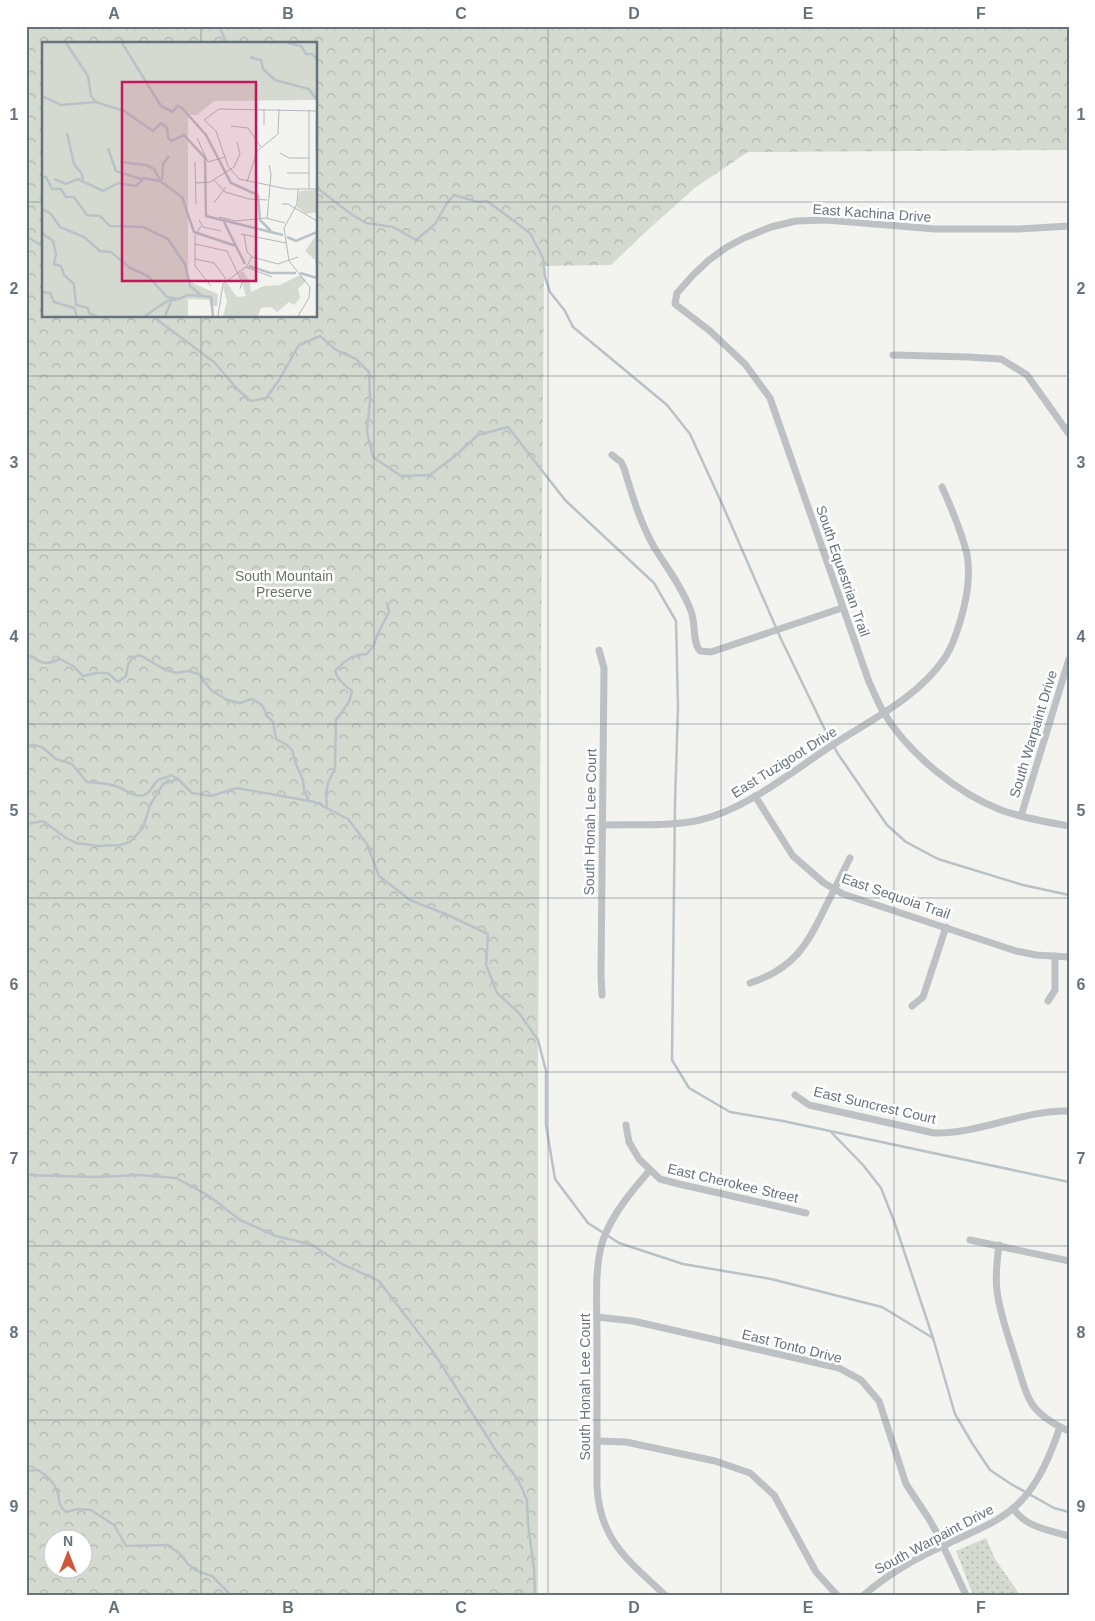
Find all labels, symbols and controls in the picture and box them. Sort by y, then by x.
text: A [108,5,120,22]
text: B [282,5,294,22]
text: C [455,5,467,22]
text: D [628,5,640,22]
text: E [803,5,814,22]
text: F [976,5,986,22]
inset map [42,42,318,318]
text: 1 [10,106,19,123]
text: 1 [1077,106,1086,123]
street label: East Kachina Drive [812,201,932,225]
text: 2 [10,280,19,297]
text: 2 [1077,280,1086,297]
text: 3 [10,454,19,471]
text: 3 [1077,454,1086,471]
street label: South Equestrian Trail [813,503,873,639]
park label: South Mountain Preserve [235,568,333,600]
text: 4 [10,628,19,645]
text: 4 [1077,628,1086,645]
street label: South Warpaint Drive [1006,668,1060,800]
street label: East Tuzigoot Drive [728,723,840,801]
street label: South Honah Lee Court [581,748,599,896]
text: 5 [10,802,19,819]
text: 5 [1077,802,1086,819]
street label: East Sequoia Trail [840,870,952,922]
text: 6 [10,976,19,993]
text: 6 [1077,976,1086,993]
street label: East Suncrest Court [812,1083,938,1127]
text: 7 [10,1150,19,1167]
text: 7 [1077,1150,1086,1167]
street label: East Cherokee Street [666,1160,800,1206]
street label: South Honah Lee Court [577,1313,593,1461]
text: 8 [10,1324,19,1341]
text: 8 [1077,1324,1086,1341]
street label: East Tonto Drive [740,1326,844,1366]
text: 9 [10,1498,19,1515]
text: 9 [1077,1498,1086,1515]
street label: South Warpaint Drive [872,1501,996,1577]
north arrow [42,1528,92,1578]
text: N [63,1533,73,1549]
text: A [108,1599,120,1616]
text: B [282,1599,294,1616]
text: C [455,1599,467,1616]
text: D [628,1599,640,1616]
text: E [803,1599,814,1616]
text: F [976,1599,986,1616]

